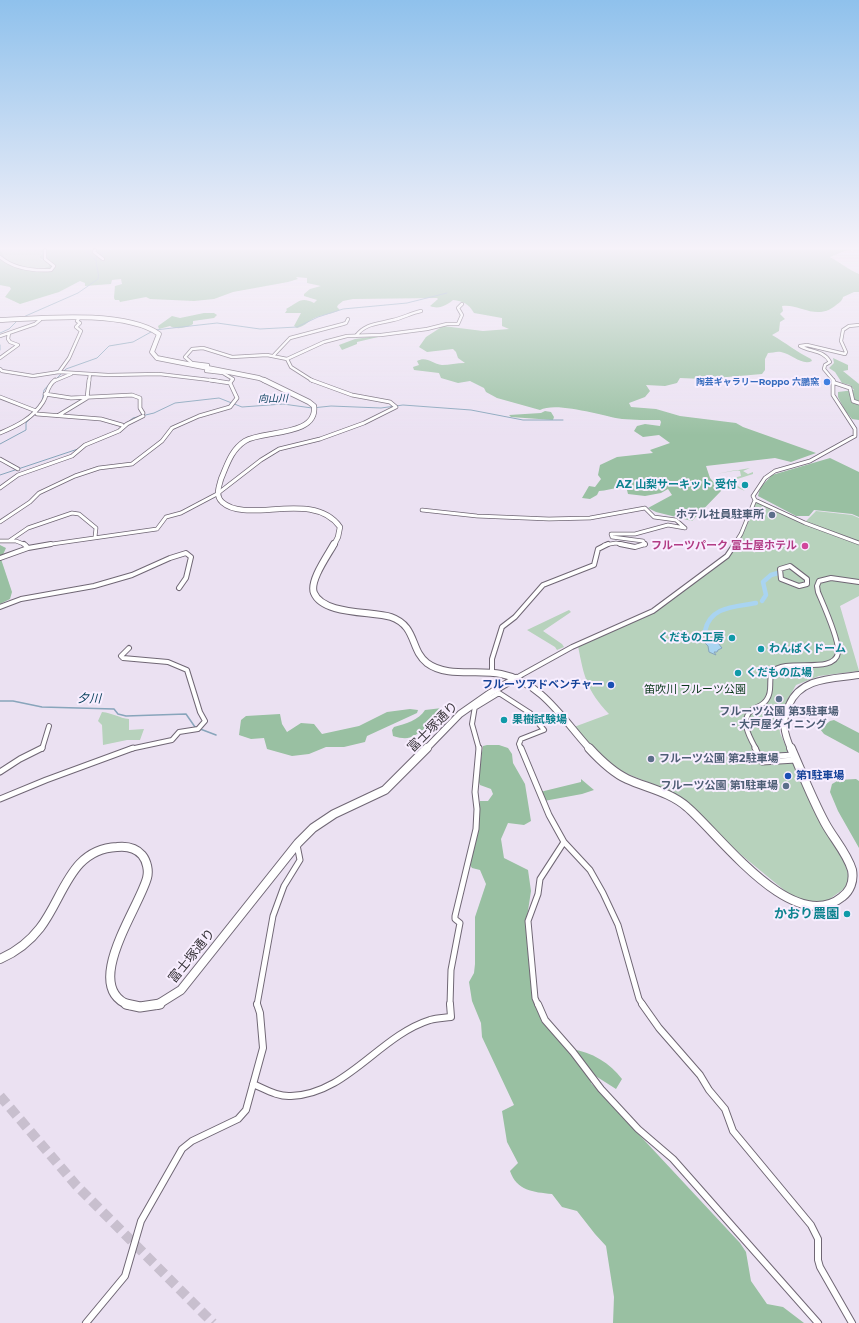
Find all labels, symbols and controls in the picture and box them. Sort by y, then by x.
place label: 陶芸ギャラリーRoppo 六鵬窯 [696,377,819,387]
marker: 陶芸ギャラリーRoppo 六鵬窯 [822,377,832,387]
water label: 向山川 [258,393,288,405]
place label: AZ 山梨サーキット 受付 [616,478,737,492]
marker: AZ 山梨サーキット 受付 [740,480,750,490]
place label: ホテル社員駐車所 [676,508,764,522]
marker: ホテル社員駐車所 [767,510,777,520]
place label: フルーツパーク 富士屋ホテル [651,539,797,553]
marker: フルーツパーク 富士屋ホテル [800,541,810,551]
place label: くだもの工房 [658,631,724,645]
marker: くだもの工房 [727,633,737,643]
place label: わんぱくドーム [769,642,846,656]
marker: わんぱくドーム [756,644,766,654]
place label: くだもの広場 [746,666,812,680]
marker: くだもの広場 [733,668,743,678]
place label: フルーツアドベンチャー [482,678,603,692]
marker: フルーツアドベンチャー [606,680,616,690]
park label: 笛吹川 フルーツ公園 [644,683,746,697]
water label: 夕川 [77,692,101,706]
marker: フルーツ公園 第3駐車場 - 大戸屋ダイニング [774,694,784,704]
street label: 富士塚通り [405,699,461,755]
place label: フルーツ公園 第3駐車場 - 大戸屋ダイニング [719,705,839,731]
place label: 果樹試験場 [512,713,567,727]
marker: 果樹試験場 [499,715,509,725]
place label: フルーツ公園 第2駐車場 [659,752,779,766]
marker: フルーツ公園 第2駐車場 [646,754,656,764]
place label: 第1駐車場 [796,769,844,783]
marker: 第1駐車場 [783,771,793,781]
place label: フルーツ公園 第1駐車場 [661,779,778,793]
marker: フルーツ公園 第1駐車場 [781,781,791,791]
place label: かおり農園 [774,906,839,922]
marker: かおり農園 [842,909,852,919]
street label: 富士塚通り [165,926,219,986]

